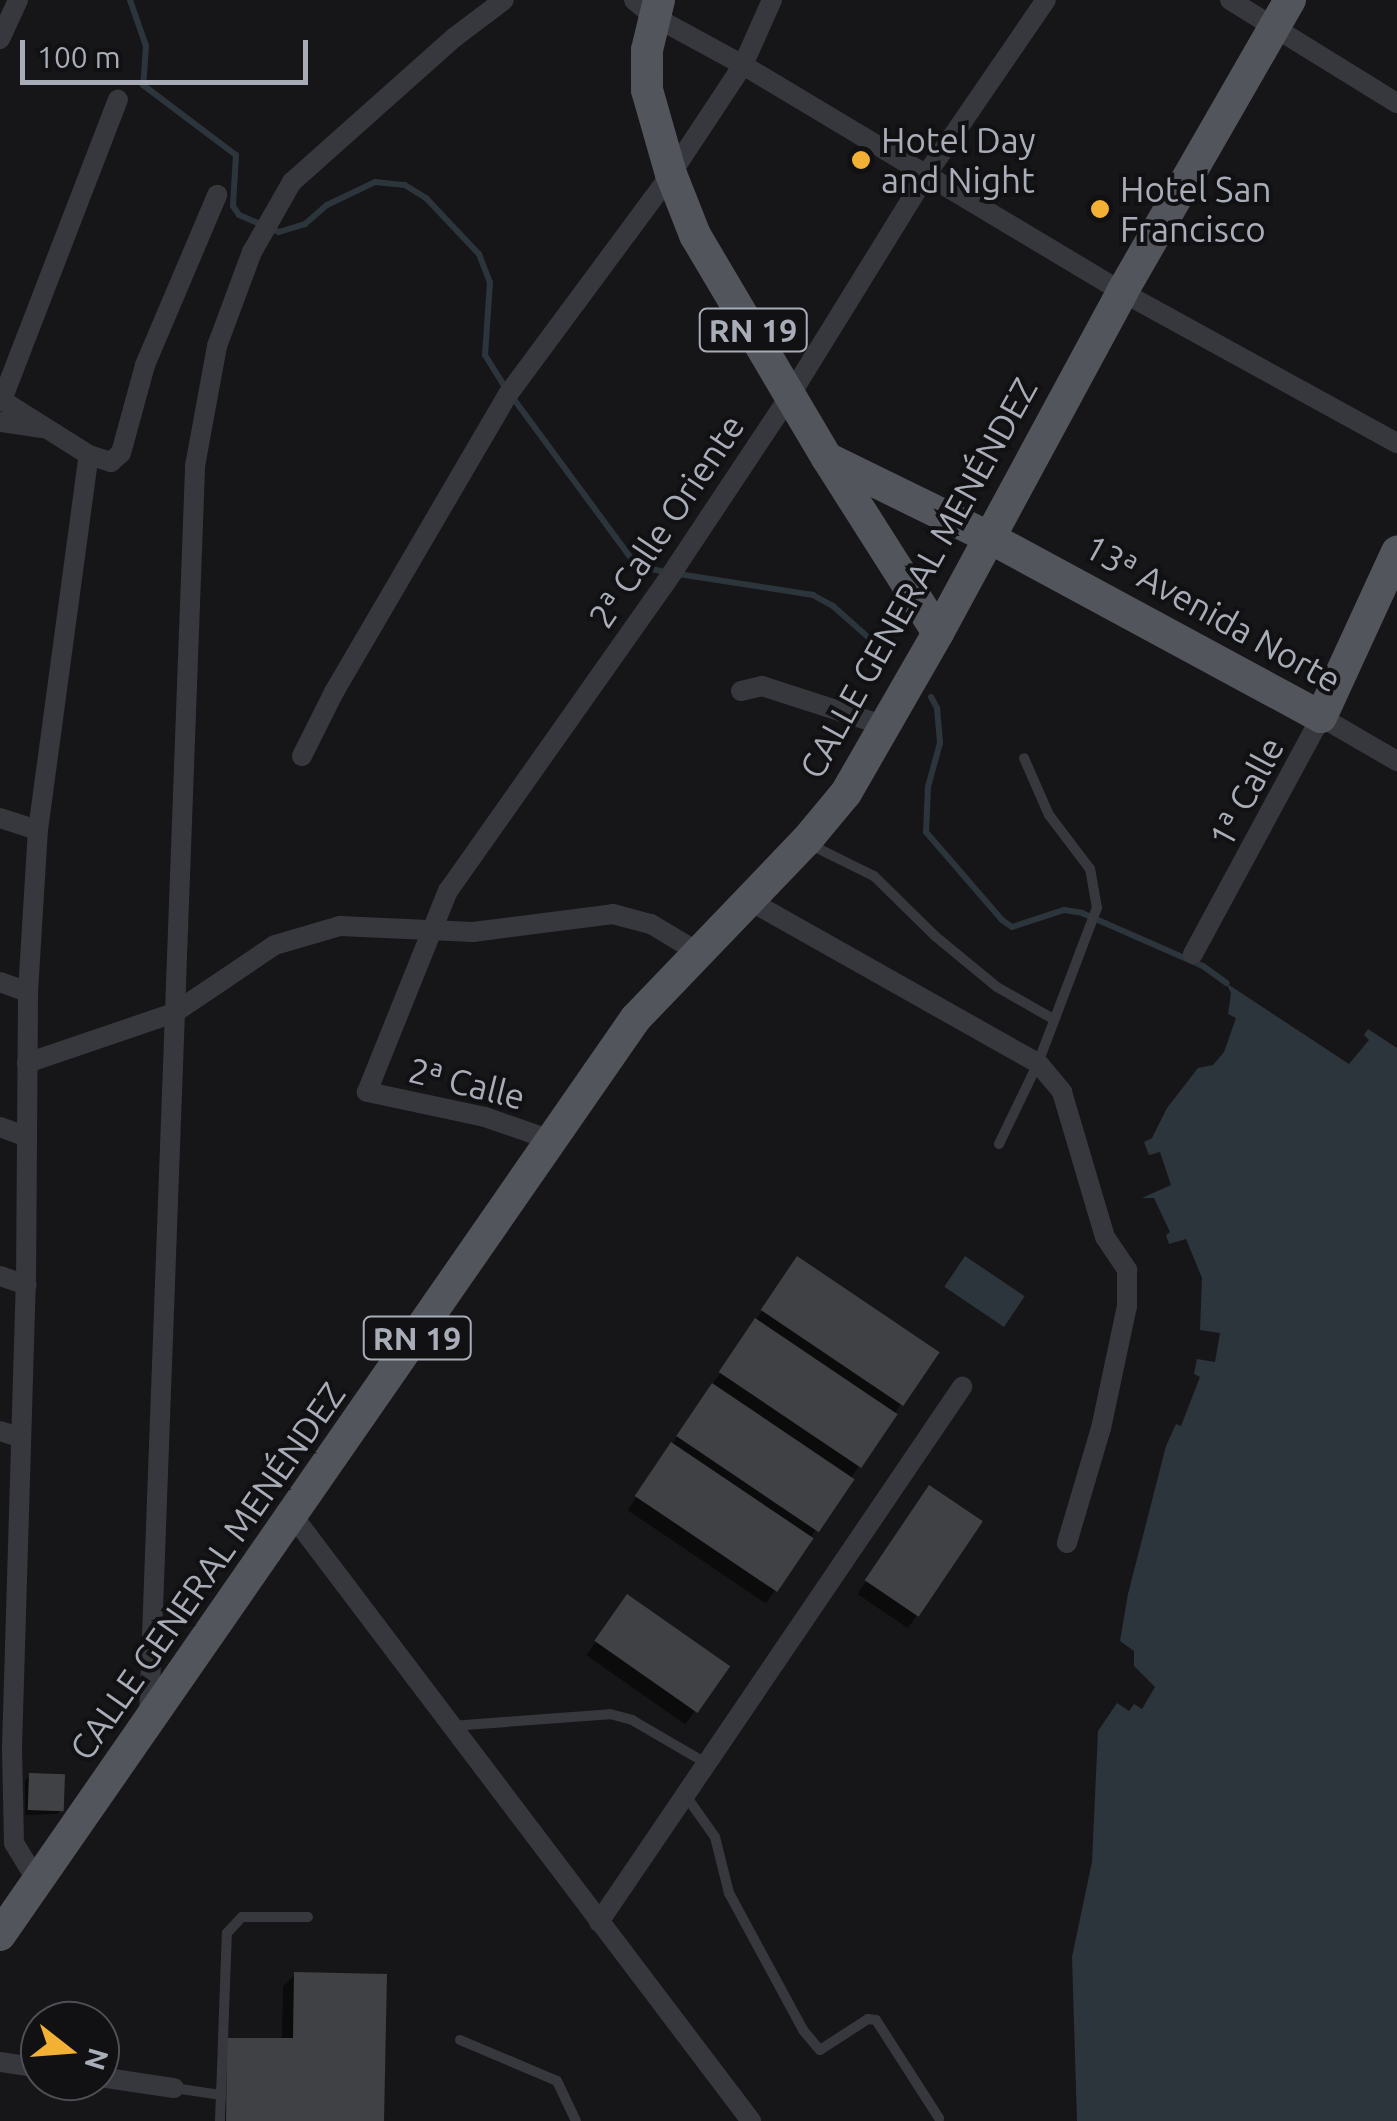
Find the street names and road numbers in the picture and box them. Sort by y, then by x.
road number: RN 19 [698,303,808,357]
street label: CALLE GENERAL MENÉNDEZ [790,371,1046,785]
street label: 2ª Calle Oriente [579,407,753,635]
street label: 13ª Avenida Norte [1078,525,1348,701]
street label: 1ª Calle [1200,730,1292,854]
street label: 2ª Calle [404,1048,530,1118]
road number: RN 19 [362,1311,472,1365]
street label: CALLE GENERAL MENÉNDEZ [60,1374,354,1768]

